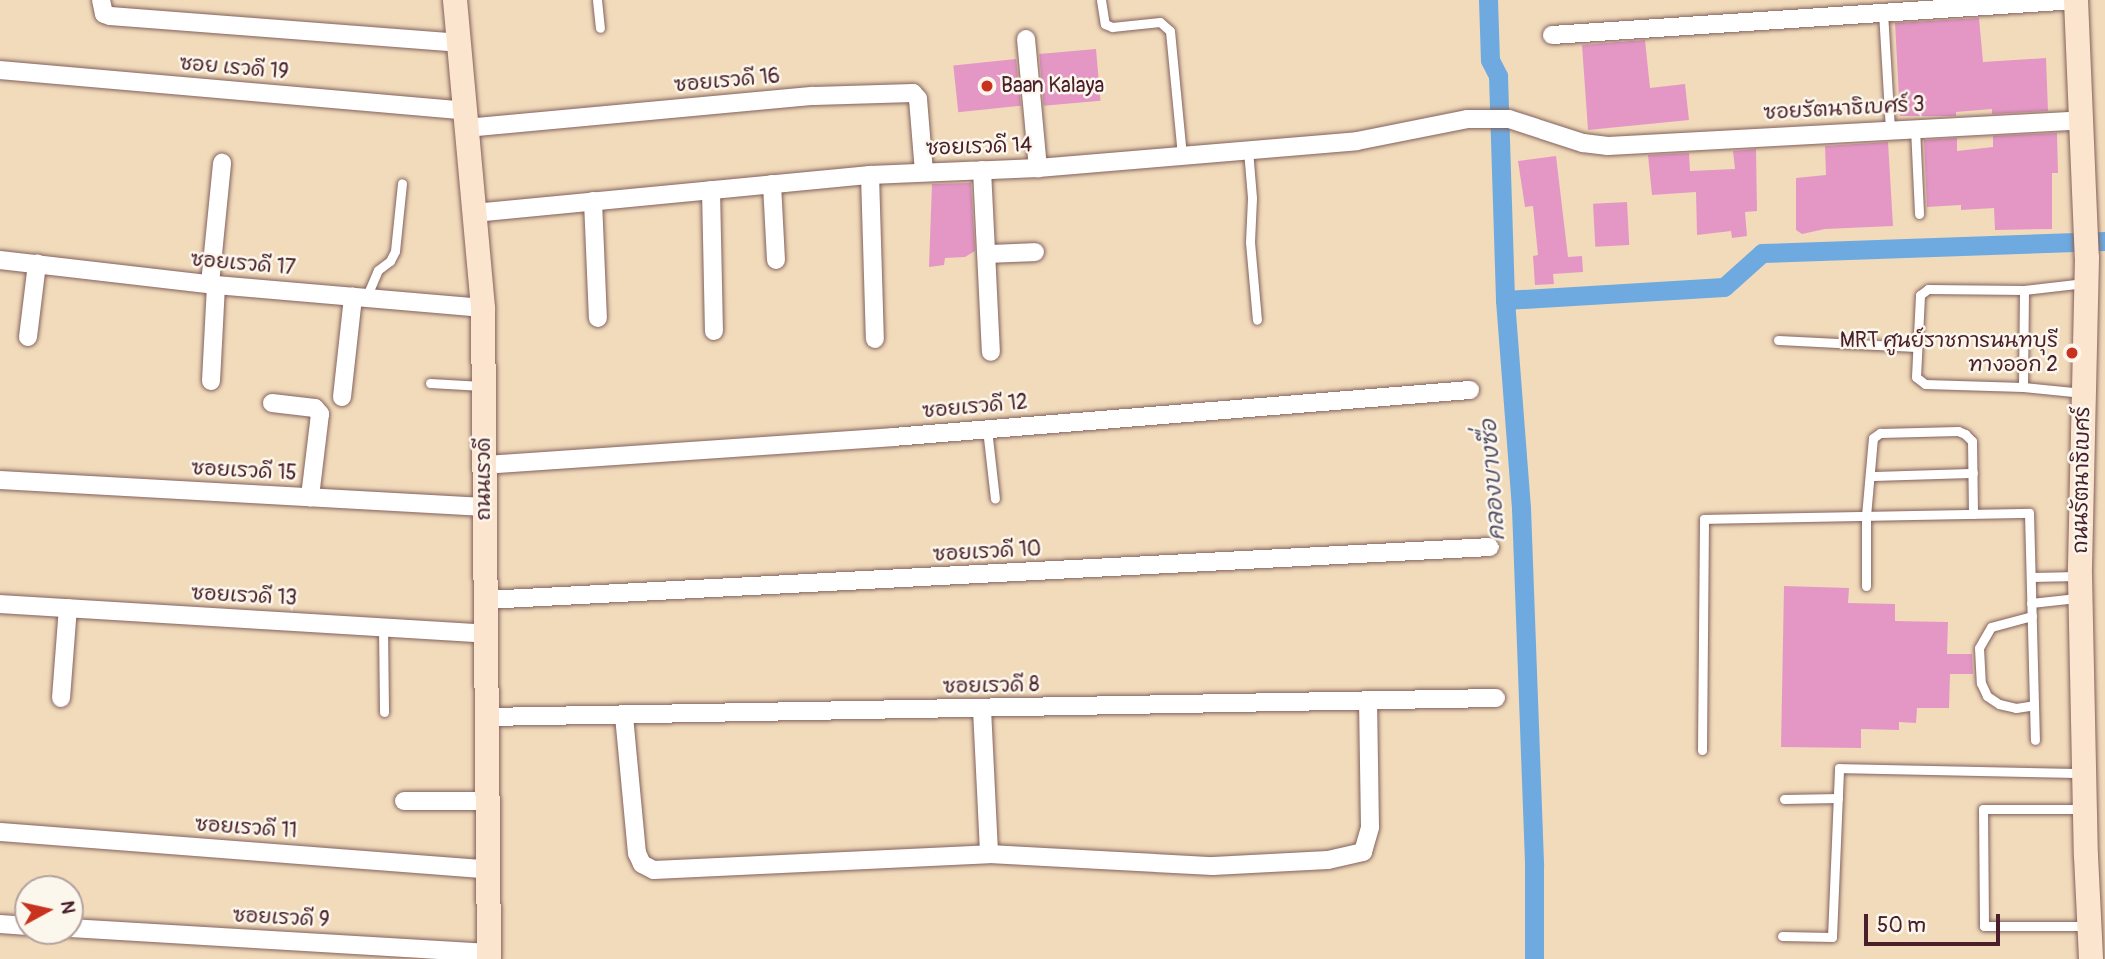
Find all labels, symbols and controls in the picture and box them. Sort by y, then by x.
street label: ซอย เรวดี 19 [178,51,290,85]
street label: ซอยเรวดี 16 [673,64,781,98]
place label: Baan Kalaya [1001,73,1104,99]
marker: Baan Kalaya [979,78,995,94]
street label: ซอยรัตนาธิเบศร์ 3 [1763,92,1925,126]
street label: ซอยเรวดี 14 [925,133,1033,161]
street label: ซอยเรวดี 17 [189,247,297,281]
place label: MRT ศูนย์ราชการนนทบุรี ทางออก 2 [1840,328,2058,378]
marker: MRT ศูนย์ราชการนนทบุรี ทางออก 2 [2064,345,2080,361]
street label: ซอยเรวดี 12 [921,390,1029,424]
street label: ถนนรัตนาธิเบศร์ [2068,406,2096,554]
water label: คลองบางซื่อ [1475,418,1511,542]
street label: ถนนเรวดี [471,437,497,521]
street label: ซอยเรวดี 15 [191,456,297,486]
street label: ซอยเรวดี 10 [932,537,1042,567]
street label: ซอยเรวดี 13 [190,581,298,611]
street label: ซอยเรวดี 8 [942,673,1040,699]
street label: ซอยเรวดี 11 [194,812,298,844]
north arrow [14,875,84,945]
text: N [55,899,81,915]
scale bar [1867,900,2004,944]
street label: ซอยเรวดี 9 [232,903,330,933]
text: 50 m [1877,912,1926,939]

